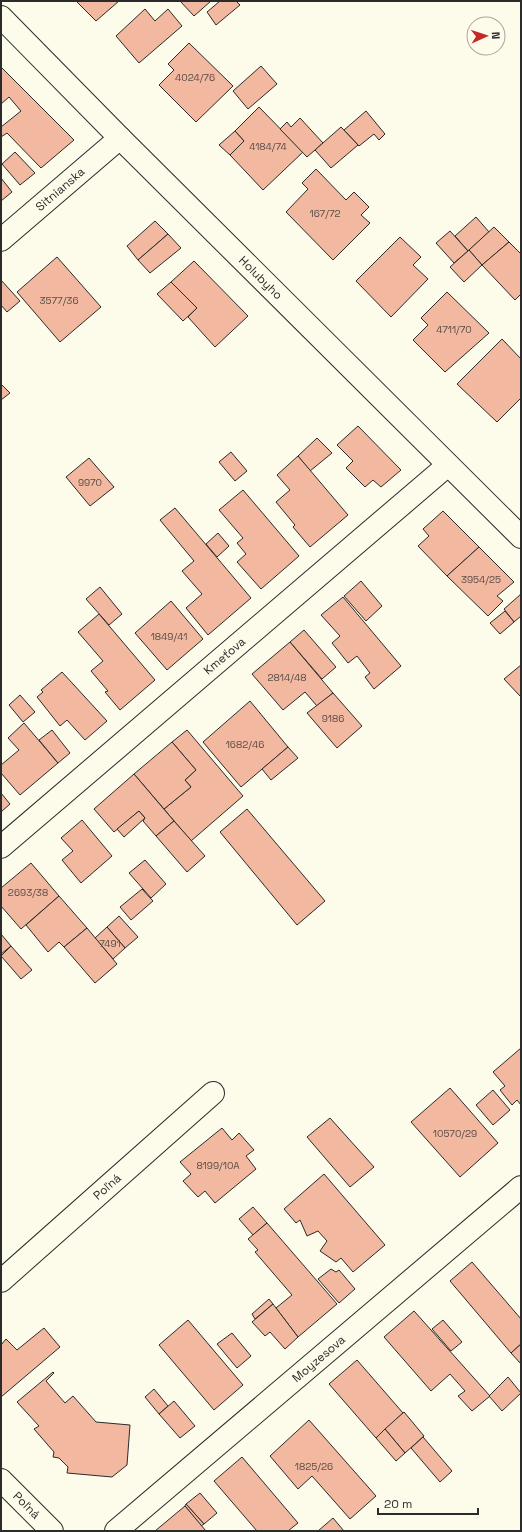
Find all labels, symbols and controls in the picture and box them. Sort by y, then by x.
north arrow [466,16,506,56]
text: N [489,31,503,40]
house number: 4024/76 [175,71,215,84]
house number: 4184/74 [249,140,287,153]
street label: Sitnianska [32,164,88,215]
house number: 167/72 [309,207,341,220]
street label: Holubyho [235,253,286,303]
house number: 3577/36 [39,294,79,307]
house number: 4711/70 [436,323,472,336]
house number: 9970 [78,476,102,489]
house number: 3954/25 [461,573,501,586]
house number: 1849/41 [151,630,187,643]
street label: Kmeťova [200,634,249,678]
house number: 2814/48 [268,671,306,684]
house number: 9186 [322,712,344,725]
house number: 1682/46 [226,738,264,751]
house number: 2693/38 [8,886,48,899]
house number: 7491 [99,937,121,950]
house number: 10570/29 [433,1127,477,1140]
house number: 8199/10A [196,1159,240,1172]
street label: Poľná [90,1170,125,1203]
street label: Moyzesova [289,1332,349,1386]
house number: 1825/26 [295,1460,333,1473]
street label: Poľná [9,1488,44,1523]
scale bar [378,1490,478,1516]
text: 20 m [384,1496,412,1512]

